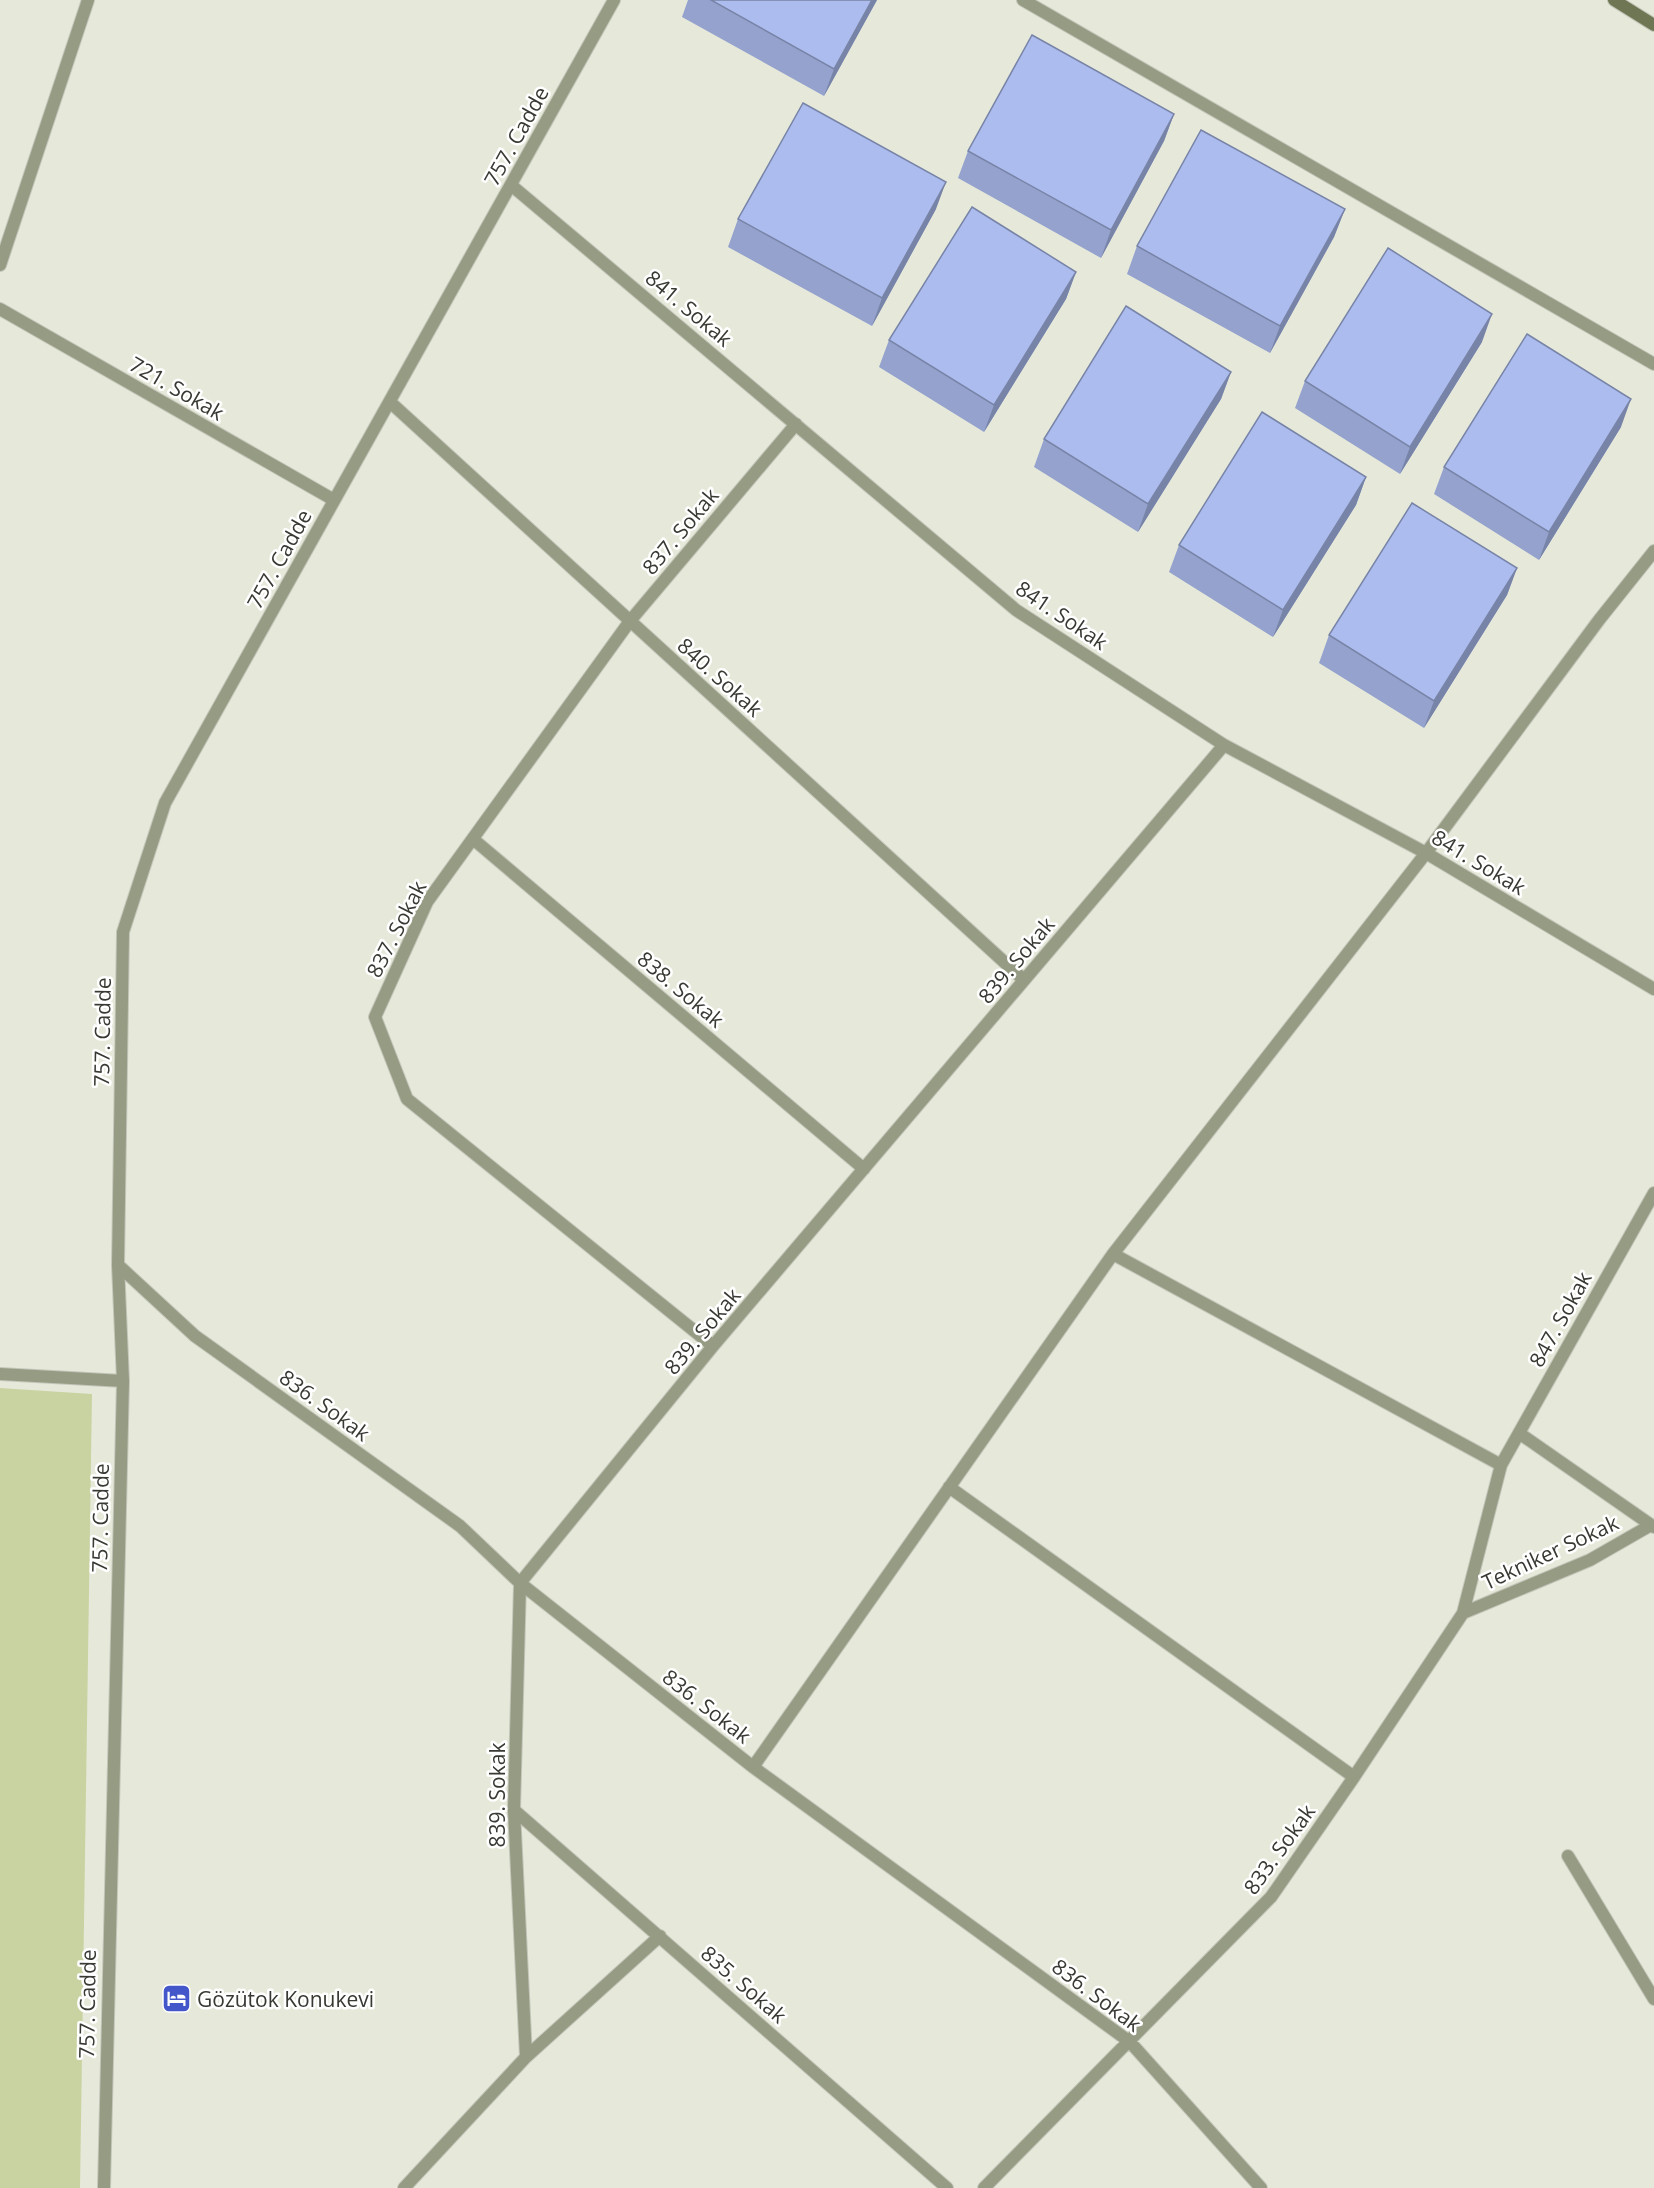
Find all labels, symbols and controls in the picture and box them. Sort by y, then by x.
street label: 757. Cadde [477,81,555,191]
street label: 841. Sokak [640,264,738,352]
street label: 721. Sokak [125,350,229,426]
street label: 837. Sokak [636,482,724,580]
street label: 757. Cadde [240,504,318,614]
street label: 841. Sokak [1011,574,1113,656]
street label: 840. Sokak [672,632,768,722]
street label: 841. Sokak [1427,823,1531,901]
street label: 837. Sokak [360,876,432,982]
street label: 839. Sokak [972,911,1060,1009]
street label: 838. Sokak [632,945,730,1033]
street label: 757. Cadde [87,977,117,1087]
street label: 847. Sokak [1522,1266,1598,1372]
street label: 839. Sokak [658,1282,746,1380]
street label: 836. Sokak [274,1363,376,1447]
street label: 757. Cadde [85,1463,115,1573]
street label: Tekniker Sokak [1477,1508,1623,1596]
street label: 836. Sokak [657,1663,757,1749]
street label: 839. Sokak [483,1743,511,1847]
street label: 833. Sokak [1237,1798,1321,1900]
street label: 835. Sokak [695,1939,793,2029]
street label: 757. Cadde [72,1949,102,2059]
street label: 836. Sokak [1047,1952,1147,2038]
hotel icon: Gözütok Konukevi [160,1983,192,2015]
place label: Gözütok Konukevi [197,1985,374,2013]

